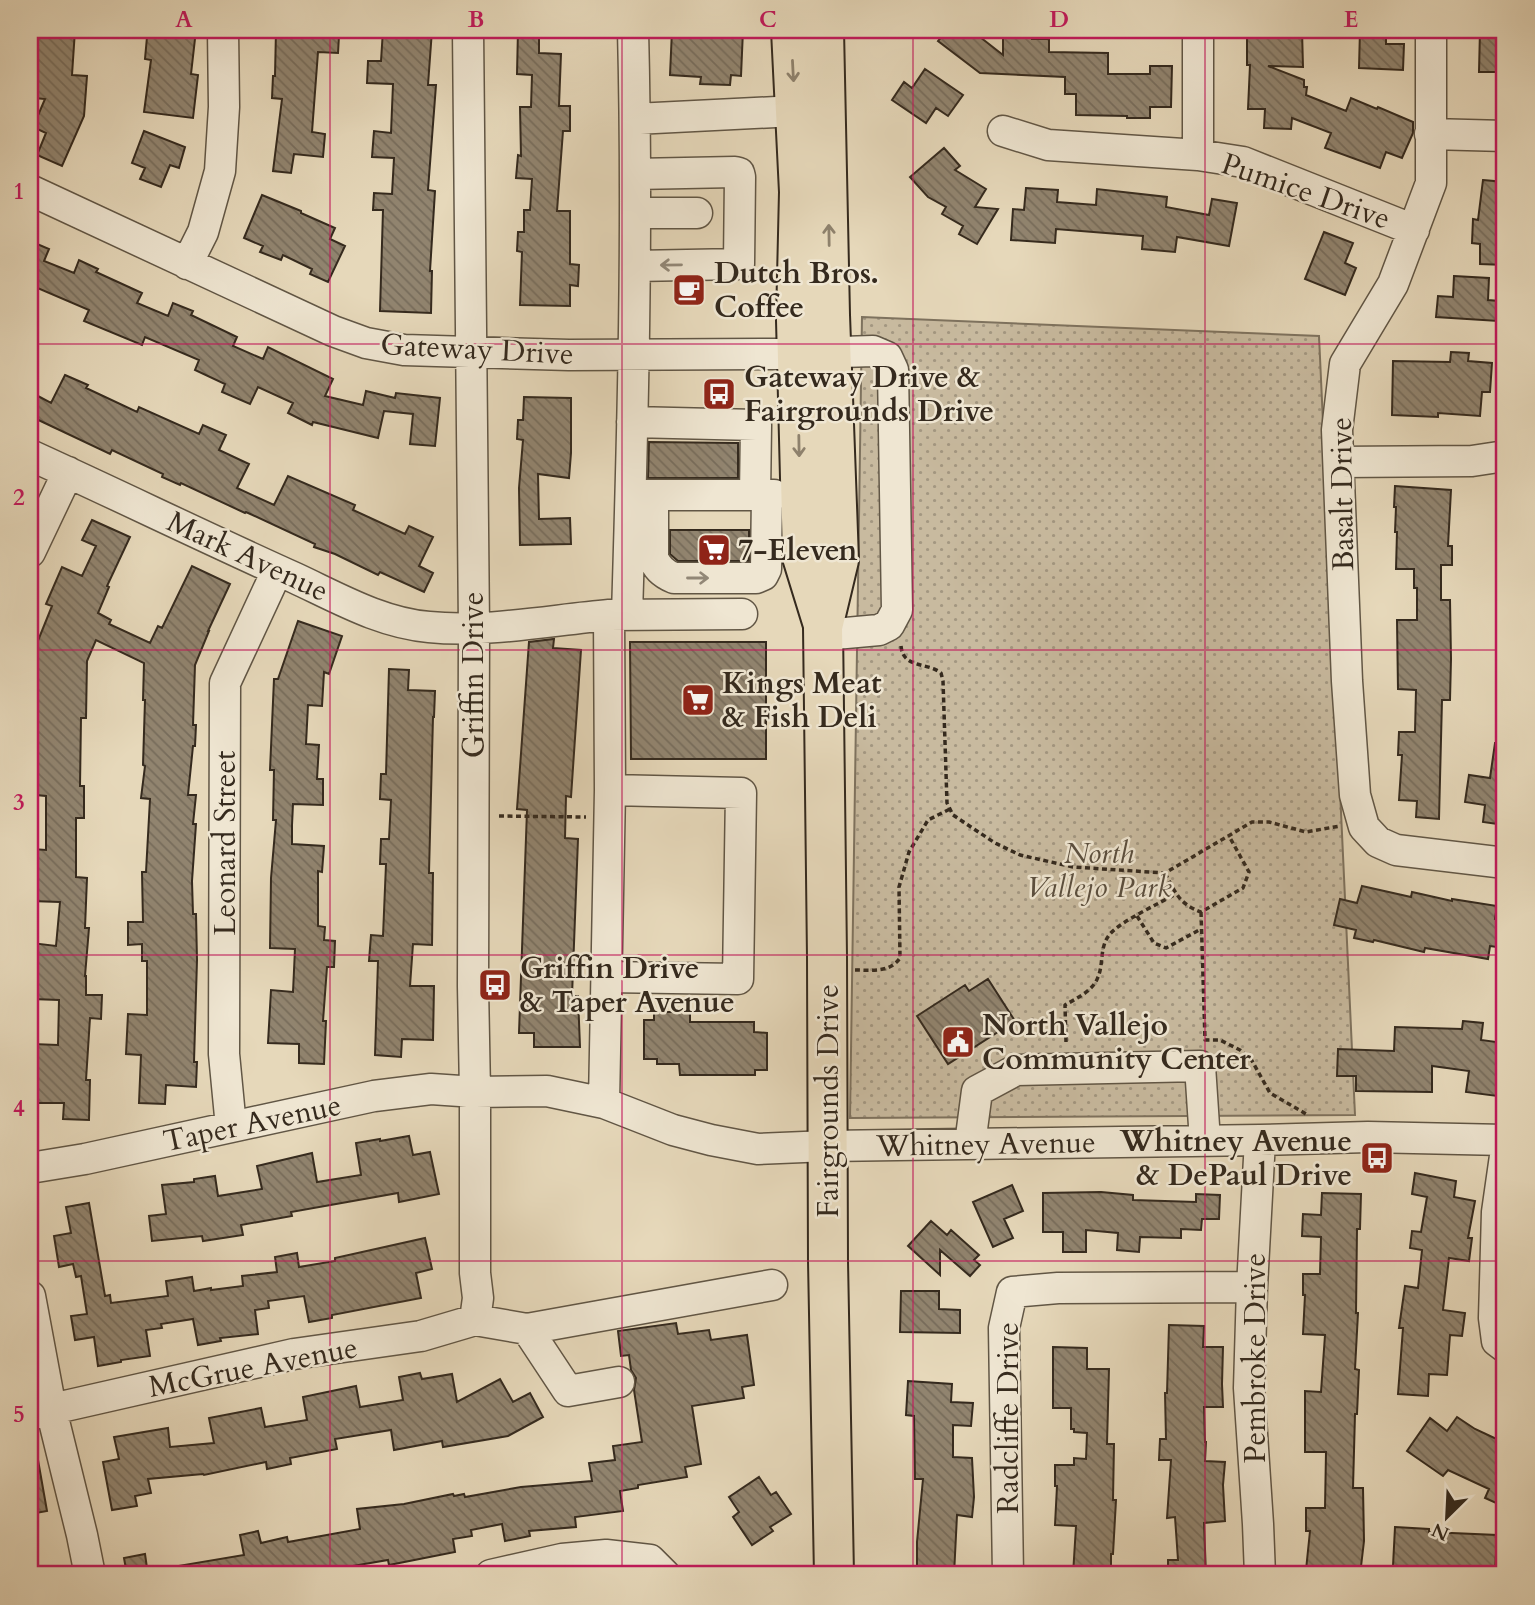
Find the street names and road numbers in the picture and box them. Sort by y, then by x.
street label: Pumice Drive [1216,143,1396,239]
street label: Gateway Drive [379,324,575,375]
street label: Basalt Drive [1321,417,1364,571]
street label: Mark Avenue [160,501,335,612]
street label: Griffin Drive [453,592,494,758]
street label: Leonard Street [205,750,246,936]
street label: Fairgrounds Drive [808,984,849,1218]
street label: Taper Avenue [159,1085,345,1162]
street label: Whitney Avenue [875,1122,1096,1167]
street label: Pembroke Drive [1235,1253,1276,1463]
street label: Radcliffe Drive [988,1322,1029,1514]
street label: McGrue Avenue [145,1327,361,1408]

